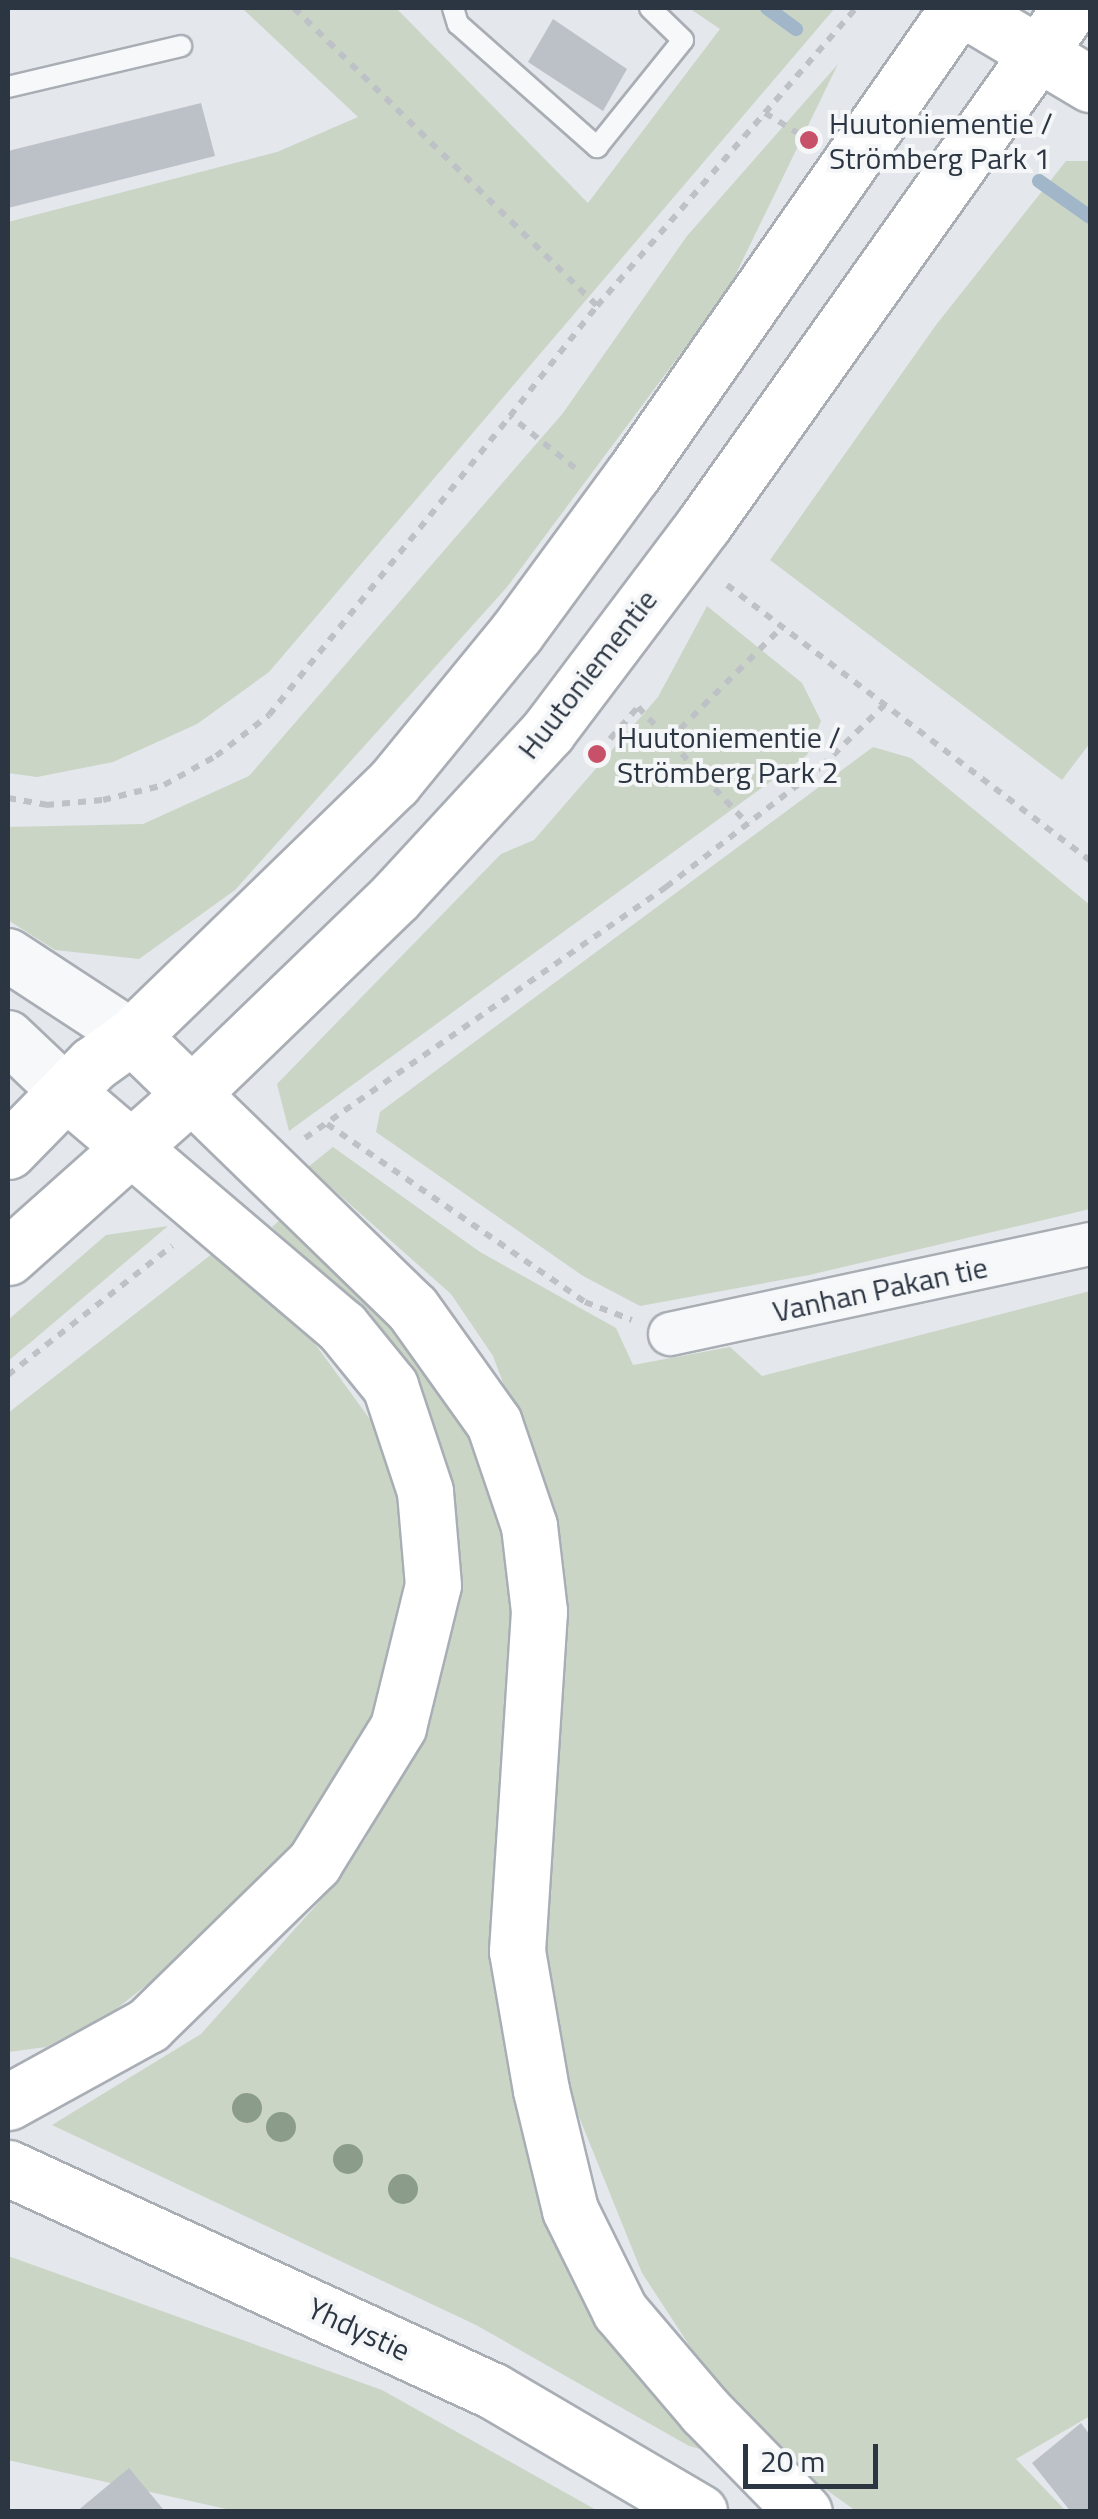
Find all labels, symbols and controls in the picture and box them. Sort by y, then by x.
place label: Huutoniementie / Strömberg Park 1 [829,105,1053,176]
marker: Huutoniementie / Strömberg Park 1 [798,129,820,151]
street label: Huutoniementie [510,582,664,766]
place label: Huutoniementie / Strömberg Park 2 [617,719,841,790]
marker: Huutoniementie / Strömberg Park 2 [586,743,608,765]
street label: Vanhan Pakan tie [769,1249,991,1329]
street label: Yhdystie [302,2290,416,2368]
scale bar [748,2424,883,2486]
text: 20 m [760,2438,825,2484]

